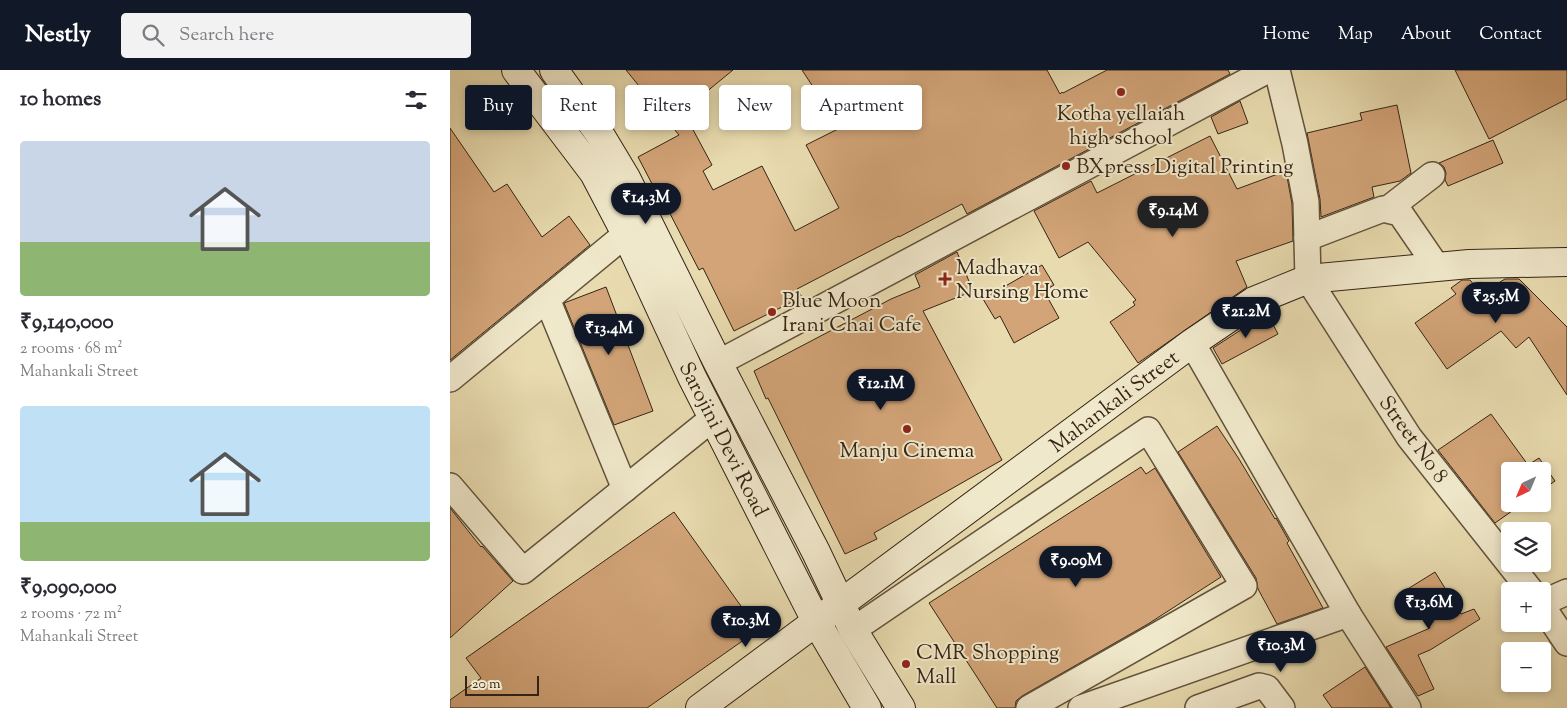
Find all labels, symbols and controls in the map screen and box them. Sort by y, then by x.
search box [121,13,471,58]
text: Nestly [25,18,91,52]
icon: search [139,21,167,49]
text: Search here [179,22,274,49]
text: Home [1263,22,1310,48]
text: Map [1338,22,1373,48]
text: About [1401,22,1451,48]
text: Contact [1479,22,1542,48]
text: 10 homes [20,85,101,115]
chip: Buy [465,85,532,130]
chip: Rent [542,85,615,130]
chip: Filters [625,85,709,130]
chip: New [719,85,791,130]
chip: Apartment [801,85,922,130]
icon: filters [402,86,430,114]
marker: Kotha yellaiah high school [1115,86,1127,98]
place label: Kotha yellaiah high school [1057,100,1185,154]
place label: BXpress Digital Printing [1076,153,1293,183]
marker: BXpress Digital Printing [1060,160,1072,172]
icon: home [180,174,270,264]
pin: ₹14.3M [605,182,687,225]
text: ₹14.3M [622,187,670,210]
pin: ₹9.14M [1132,196,1214,238]
text: ₹9.14M [1148,200,1198,223]
place label: Madhava Nursing Home [956,254,1089,308]
marker: Madhava Nursing Home [938,272,952,286]
pin: ₹25.5M [1455,282,1537,324]
text: ₹25.5M [1473,286,1519,309]
place label: Blue Moon Irani Chai Cafe [782,287,922,341]
pin: ₹21.2M [1205,296,1287,339]
text: ₹21.2M [1222,301,1270,324]
marker: Blue Moon Irani Chai Cafe [766,306,778,318]
text: ₹9,140,000 [20,308,114,338]
pin: ₹13.4M [568,314,650,356]
text: ₹13.4M [585,318,633,341]
text: 2 rooms · 68 m² [20,338,123,361]
street label: Mahankali Street [1044,344,1186,461]
street label: Sarojini Devi Road [670,357,774,523]
text: Mahankali Street [20,361,138,384]
pin: ₹12.1M [840,368,922,411]
text: ₹12.1M [858,373,904,396]
street label: Street No 8 [1370,390,1454,490]
marker: Manju Cinema [901,423,913,435]
place label: Manju Cinema [839,437,975,467]
icon: home [180,439,270,529]
north arrow [1501,462,1551,512]
map controls [1501,462,1551,692]
button: layers [1501,522,1551,572]
pin: ₹9.09M [1035,546,1117,588]
text: ₹9.09M [1050,550,1102,573]
text: ₹9,090,000 [20,573,117,603]
button: + [1501,582,1551,632]
pin: ₹13.6M [1388,588,1470,630]
text: ₹13.6M [1405,592,1453,615]
text: 2 rooms · 72 m² [20,603,122,626]
pin: ₹10.3M [705,606,787,648]
text: ₹10.3M [722,610,770,633]
text: Mahankali Street [20,626,138,649]
pin: ₹10.3M [1240,630,1322,673]
text: ₹10.3M [1257,635,1305,658]
place label: CMR Shopping Mall [916,639,1059,693]
button: − [1501,642,1551,692]
marker: CMR Shopping Mall [900,658,912,670]
scale bar [465,673,539,696]
text: 20 m [472,675,501,695]

